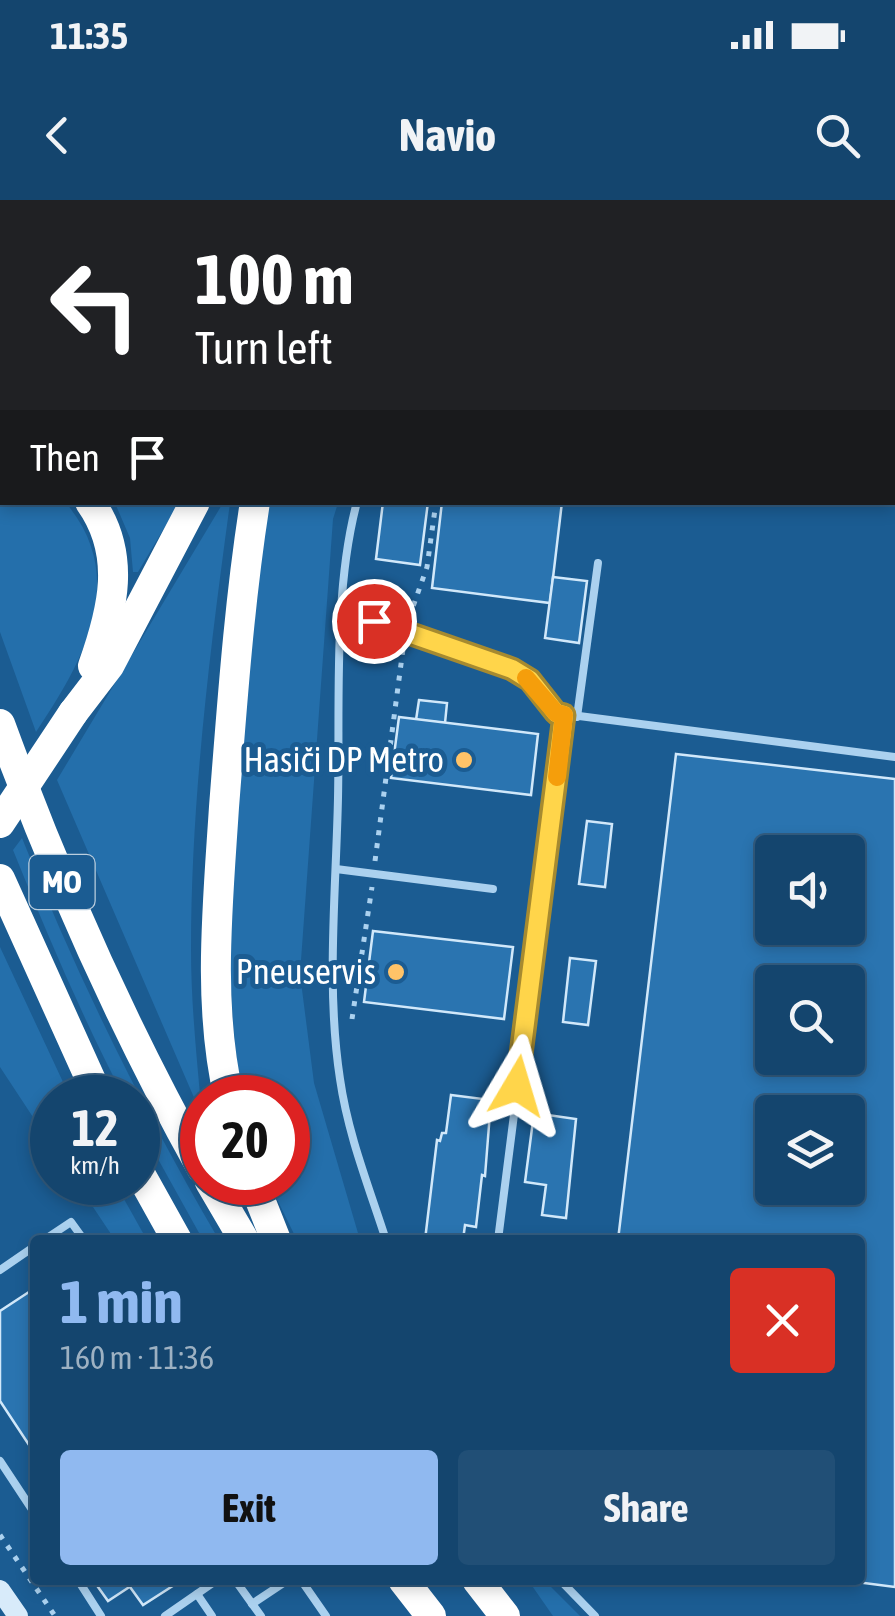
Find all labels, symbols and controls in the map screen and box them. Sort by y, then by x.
text: 11:35 [50,14,128,57]
icon: back [30,108,85,163]
icon: search [810,108,865,163]
text: Navio [399,109,496,161]
text: 100 m [195,239,354,319]
icon: left [30,240,160,370]
text: Turn left [195,322,333,374]
icon: arrive [120,430,175,485]
text: Then [30,436,100,479]
pin [332,579,417,664]
icon: arrive [347,594,402,649]
place label: Hasiči DP Metro [243,739,444,779]
marker: Hasiči DP Metro [453,749,475,771]
map controls [755,835,865,1205]
button: sound [755,835,865,945]
road number: MO [30,855,94,909]
place label: Pneuservis [236,951,376,991]
marker: Pneuservis [385,961,407,983]
button: search [755,965,865,1075]
position arrow [465,1034,569,1138]
speed limit sign: 20 [180,1075,310,1205]
button: layers [755,1095,865,1205]
text: 12 [71,1099,118,1157]
text: km/h [70,1151,120,1179]
text: 1 min [60,1267,183,1336]
button: close [730,1268,835,1373]
text: 160 m · 11:36 [60,1339,214,1376]
button: Exit [60,1450,438,1565]
button: Share [458,1450,835,1565]

